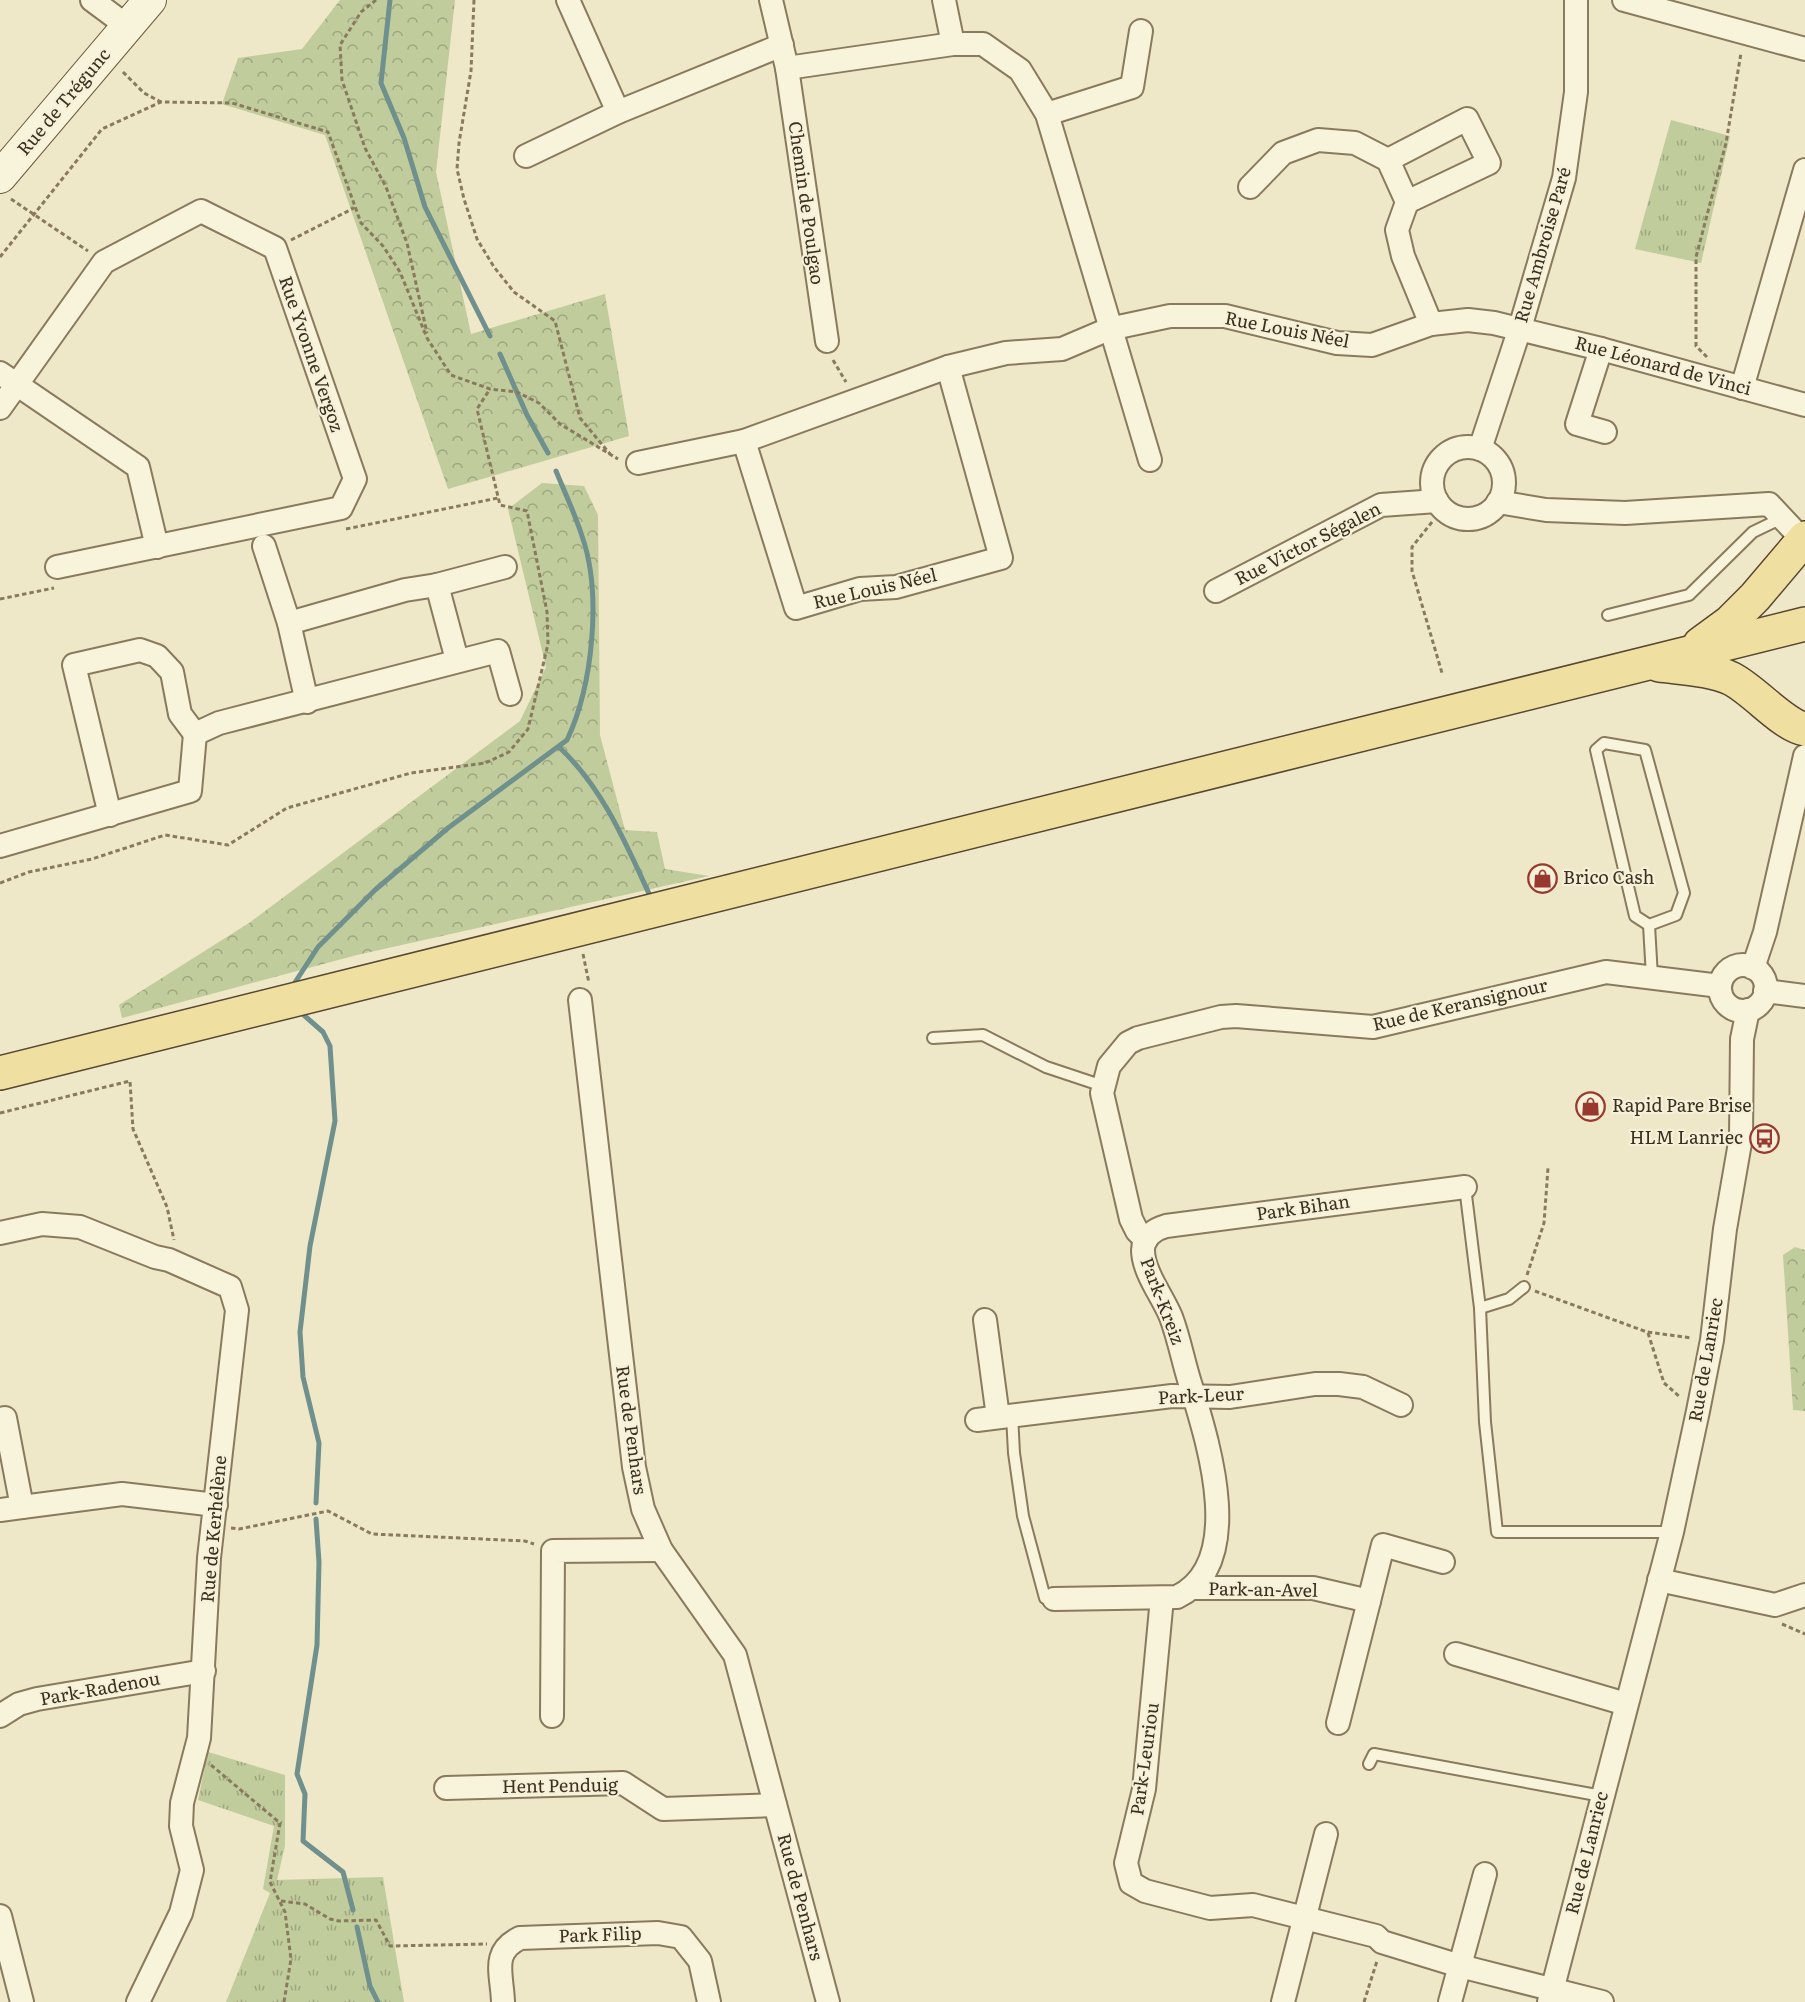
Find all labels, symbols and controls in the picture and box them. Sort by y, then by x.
street label: Rue de Trégunc [10,41,116,161]
street label: Chemin de Poulgao [783,119,832,286]
street label: Rue Ambroise Paré [1506,163,1577,326]
street label: Rue Yvonne Vergoz [273,272,352,435]
street label: Rue Louis Néel [1223,303,1352,354]
street label: Rue Léonard de Vinci [1572,328,1755,401]
street label: Rue Victor Ségalen [1230,494,1385,591]
street label: Rue Louis Néel [810,560,939,615]
shop icon: Brico Cash [1526,862,1558,894]
place label: Brico Cash [1563,863,1654,890]
street label: Rue de Keransignour [1369,970,1550,1037]
shop icon: Rapid Pare Brise [1575,1090,1607,1122]
place label: Rapid Pare Brise [1612,1091,1752,1118]
bus stop icon: HLM Lanriec [1748,1122,1780,1154]
place label: HLM Lanriec [1629,1123,1743,1150]
street label: Park Bihan [1254,1187,1351,1226]
street label: Park-Kreiz [1134,1253,1192,1348]
street label: Rue de Lanriec [1680,1295,1729,1424]
street label: Rue de Penhars [610,1363,655,1496]
street label: Park-Leur [1157,1379,1245,1410]
street label: Rue de Kerhélène [193,1454,232,1604]
street label: Park-an-Avel [1208,1574,1318,1603]
street label: Park-Radenou [38,1664,162,1711]
street label: Park-Leuriou [1122,1700,1165,1817]
street label: Hent Penduig [502,1770,619,1799]
street label: Rue de Lanriec [1557,1788,1614,1917]
street label: Rue de Penhars [772,1830,831,1963]
street label: Park Filip [558,1919,642,1948]

